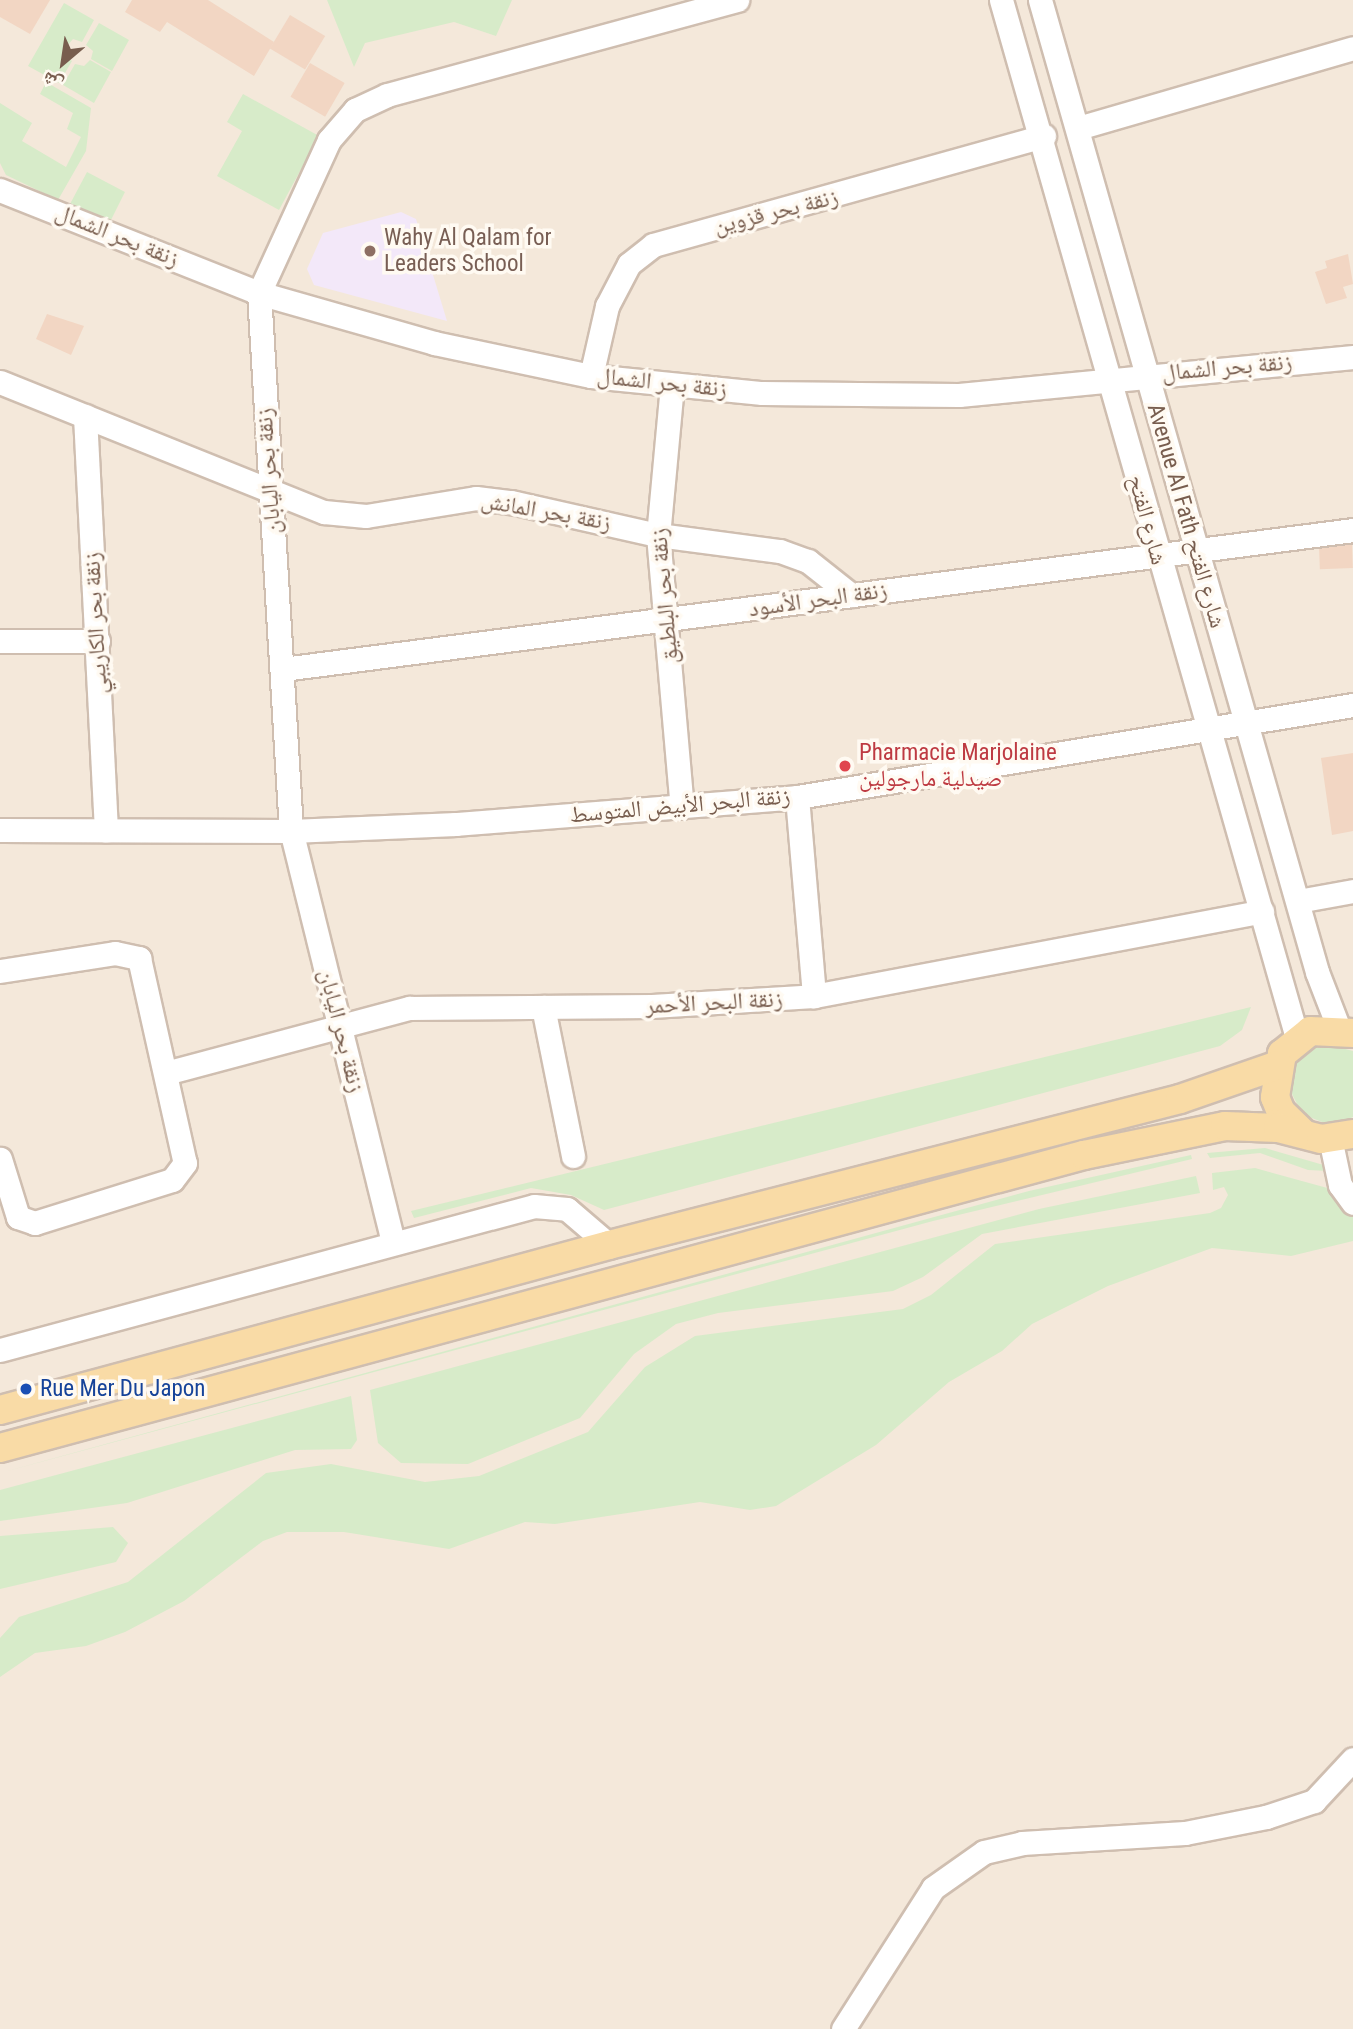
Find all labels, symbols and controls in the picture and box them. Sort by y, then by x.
north arrow [28,28,98,98]
text: ش [38,67,67,97]
street label: زنقة بحر قزوين [711,183,841,241]
street label: زنقة بحر الشمال [51,199,183,273]
place label: Wahy Al Qalam for Leaders School [384,224,552,278]
marker: Wahy Al Qalam for Leaders School [362,243,378,259]
street label: زنقة بحر الشمال [1161,349,1293,387]
street label: زنقة بحر الشمال [596,362,728,404]
street label: Avenue Al Fath شارع الفتح [1141,401,1231,631]
street label: زنقة بحر اليابان [251,407,287,535]
street label: شارع الفتح [1122,472,1172,568]
street label: زنقة بحر المانش [479,487,613,537]
street label: زنقة بحر البلطيق [645,527,685,665]
street label: زنقة بحر الكاريبي [79,551,113,695]
street label: زنقة البحر الأسود [747,577,889,623]
place label: Pharmacie Marjolaine صيدلية مارجولين [859,739,1057,793]
marker: Pharmacie Marjolaine صيدلية مارجولين [837,758,853,774]
street label: زنقة البحر الأبيض المتوسط [569,783,791,829]
street label: زنقة بحر اليابان [312,967,370,1095]
street label: زنقة البحر الأحمر [645,986,783,1020]
place label: Rue Mer Du Japon [40,1375,206,1403]
marker: Rue Mer Du Japon [18,1381,34,1397]

